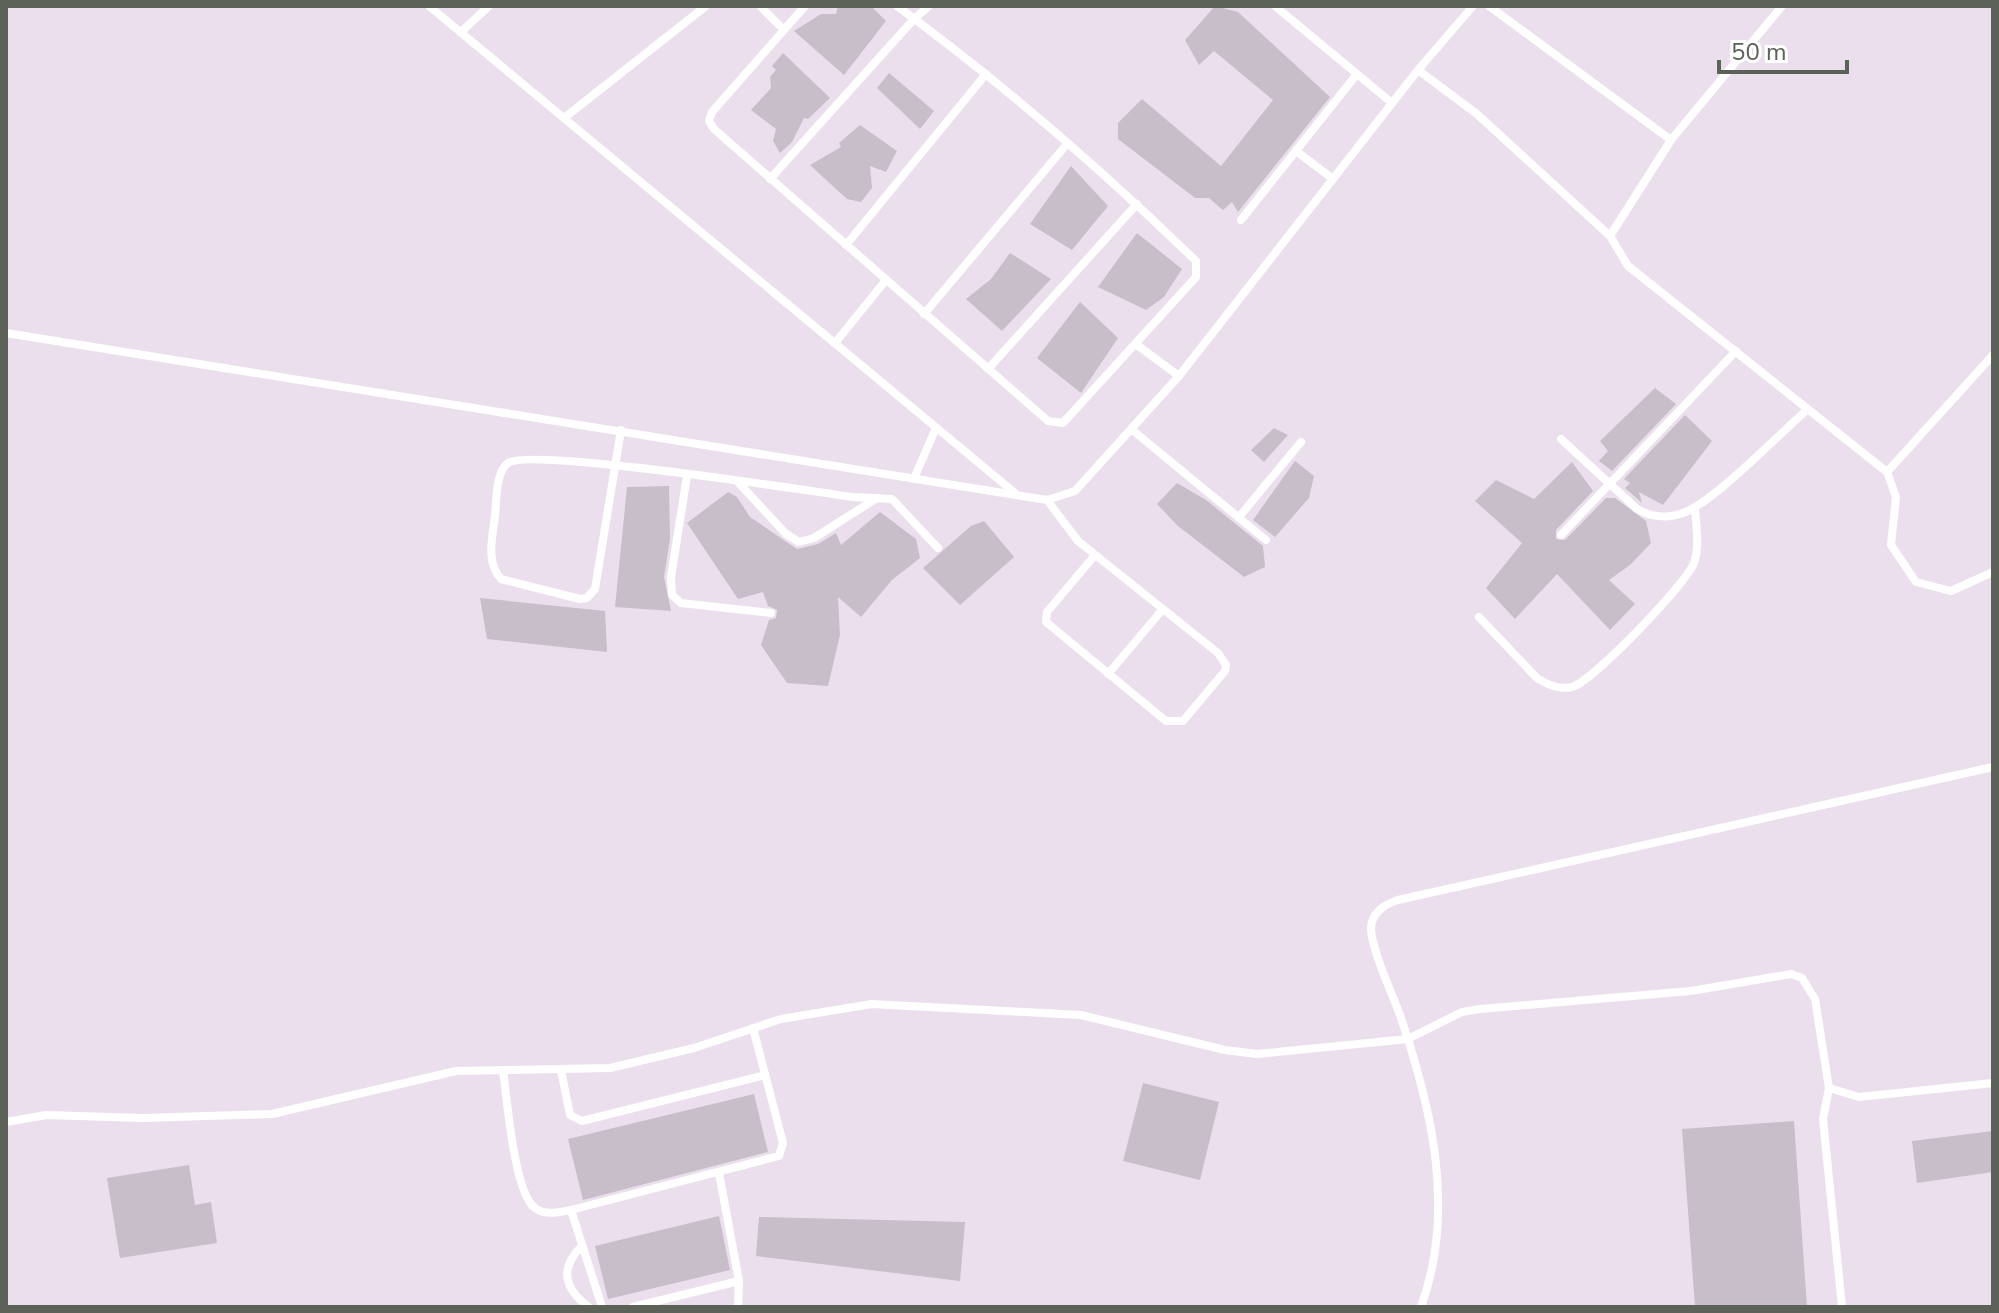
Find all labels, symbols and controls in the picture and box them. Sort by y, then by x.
scale bar [1719,24,1847,74]
text: 50 m [1731,36,1787,68]

